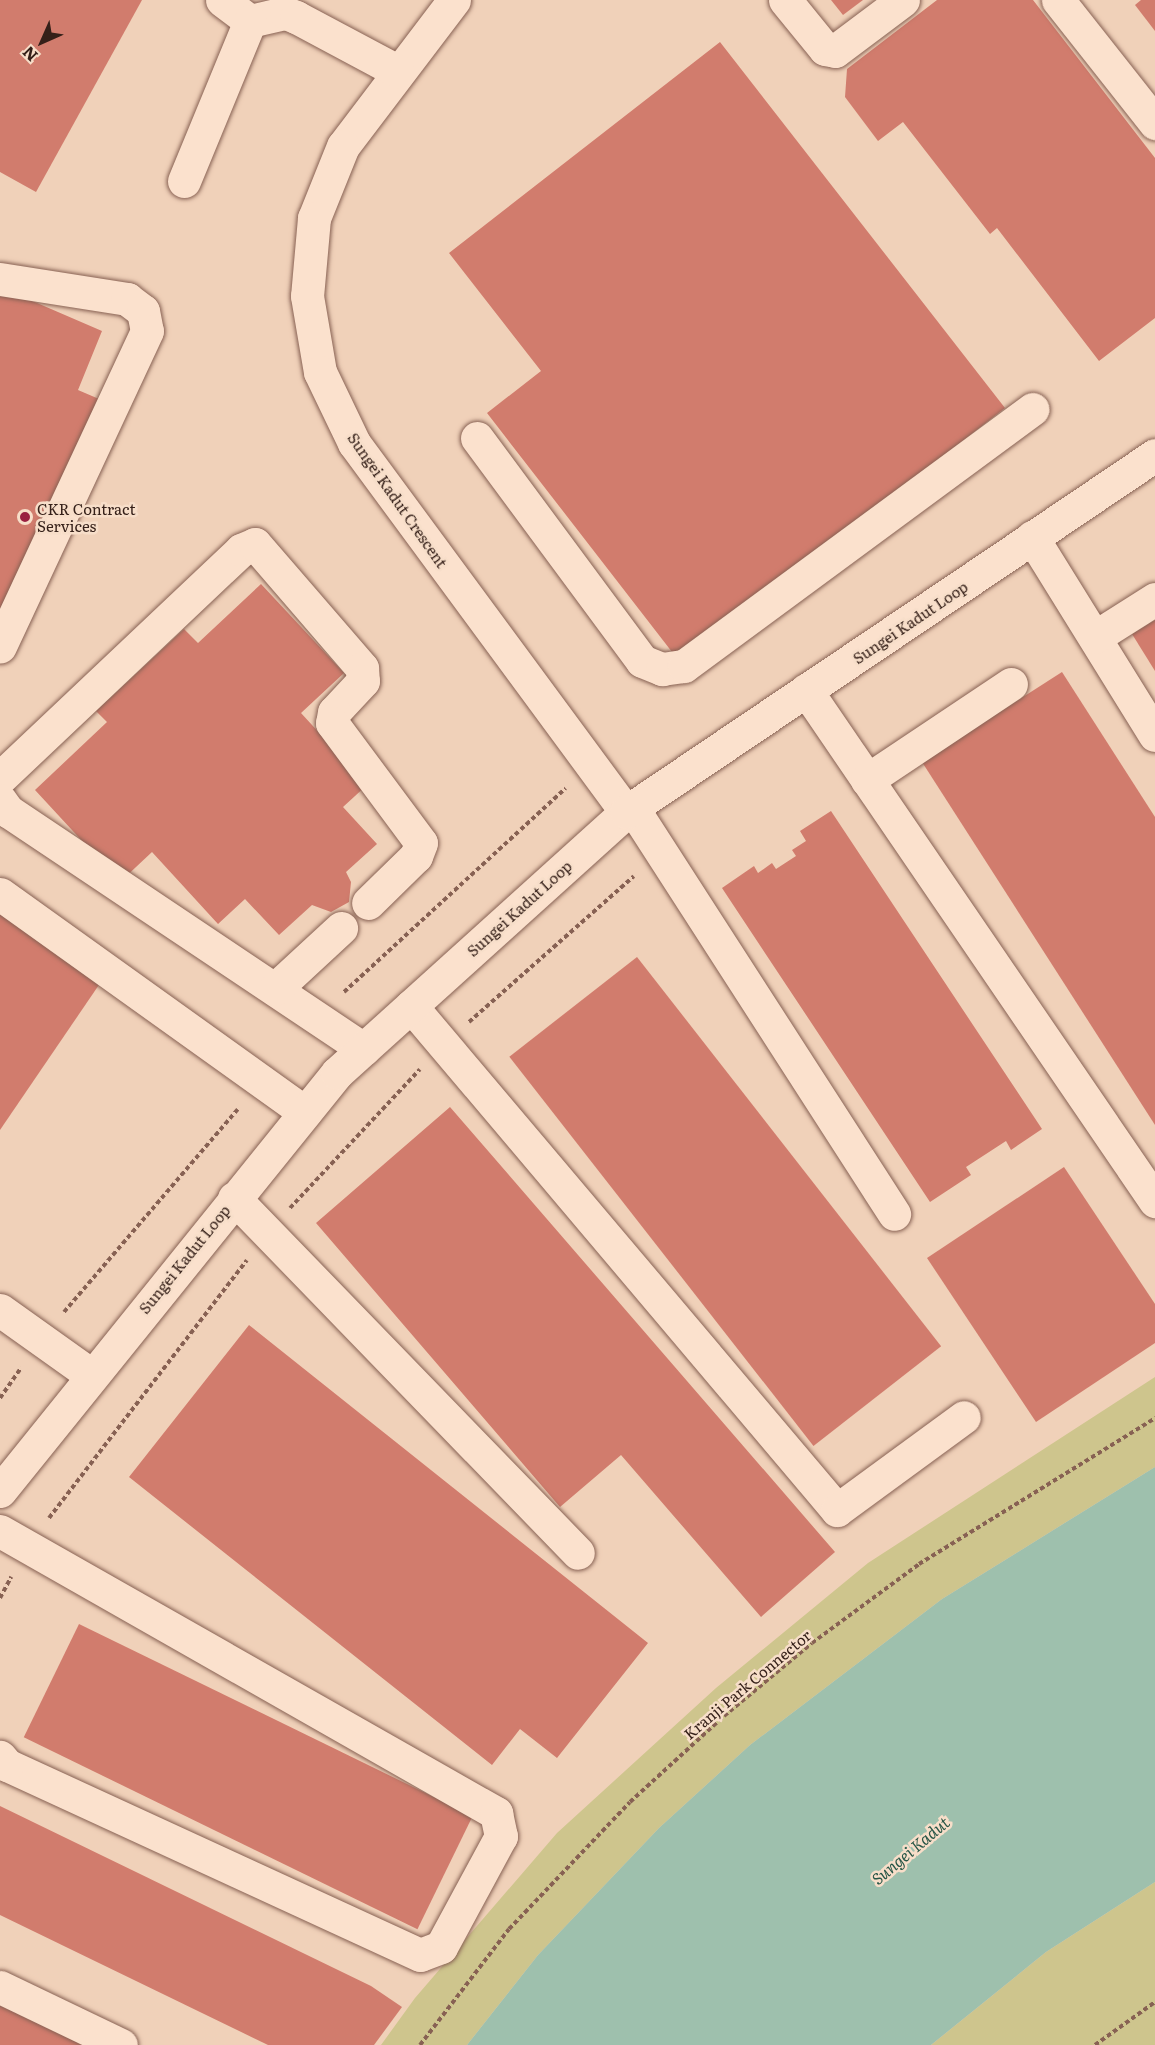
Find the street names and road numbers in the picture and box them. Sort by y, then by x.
street label: Sungei Kadut Crescent [345,429,451,571]
street label: Sungei Kadut Loop [849,577,971,667]
street label: Sungei Kadut Loop [463,856,575,960]
street label: Sungei Kadut Loop [135,1201,233,1317]
street label: Kranji Park Connector [680,1626,814,1742]

